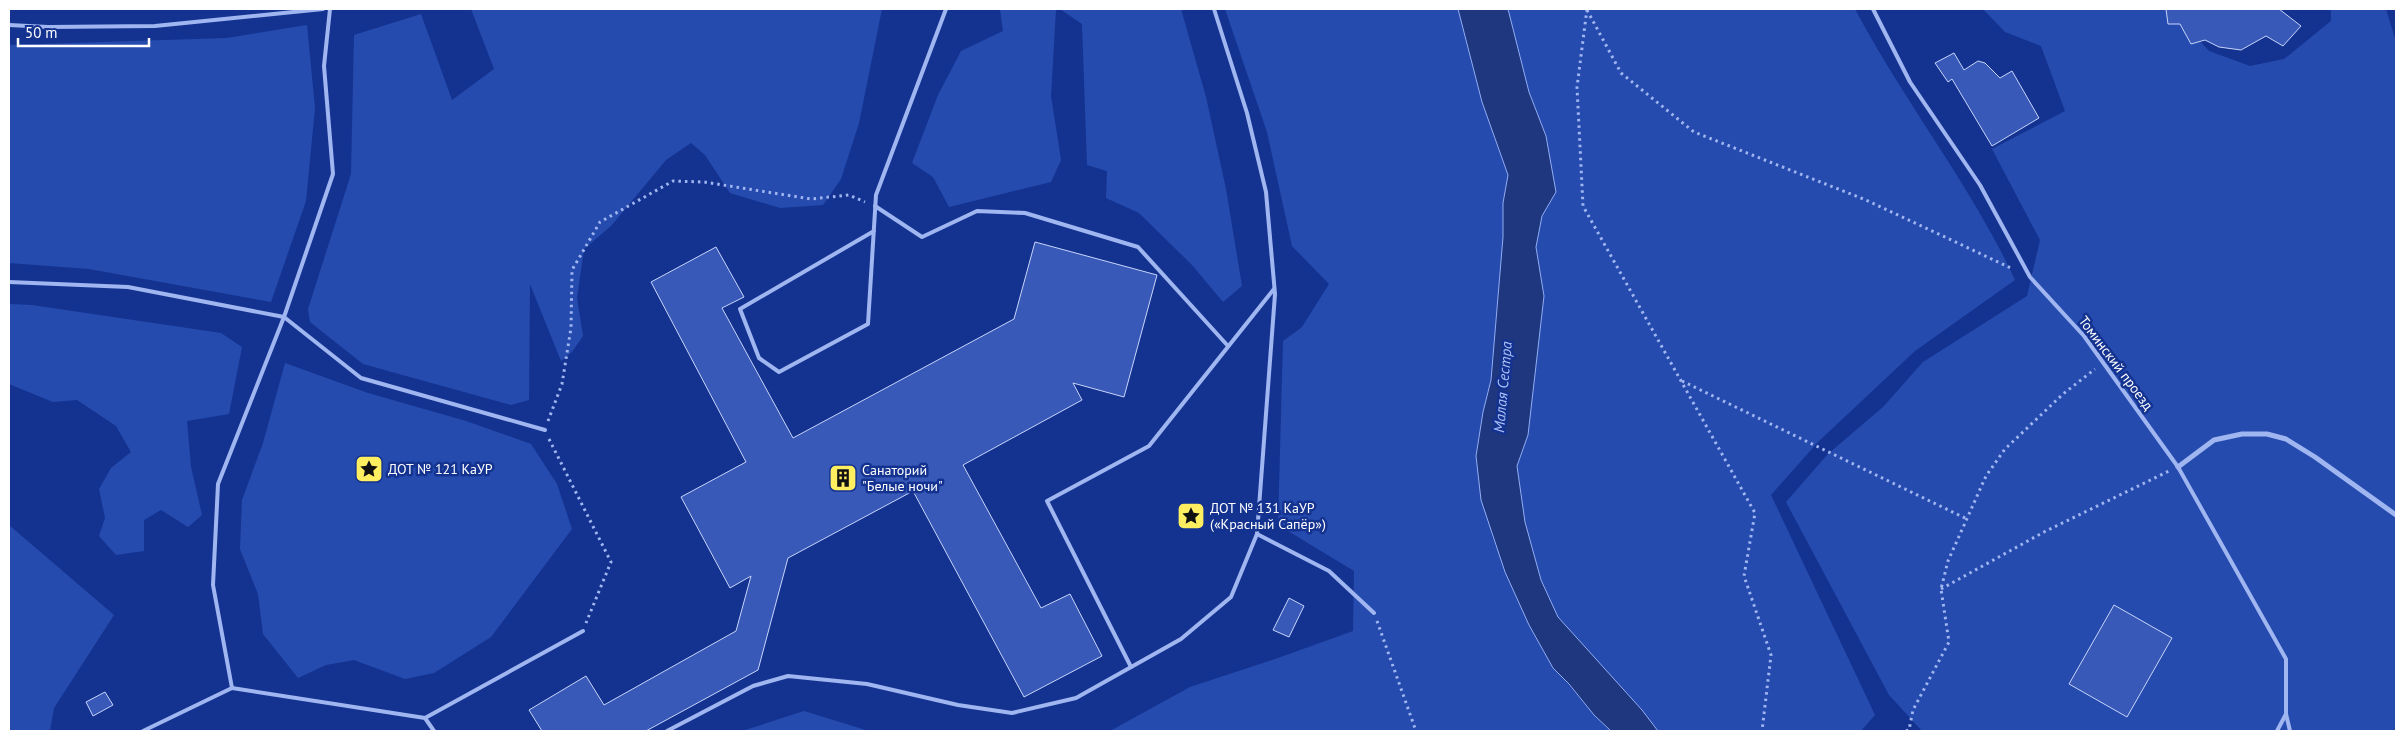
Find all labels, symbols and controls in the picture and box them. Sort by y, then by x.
scale bar [18,15,149,47]
text: 50 m [25,23,58,42]
street label: Томинский проезд [2075,312,2157,414]
water label: Малая Сестра [1489,340,1516,433]
place icon: ДОТ № 121 КаУР [354,454,384,484]
place label: ДОТ № 121 КаУР [388,460,493,478]
place label: Санаторий "Белые ночи" [862,461,943,495]
building icon: Санаторий "Белые ночи" [828,463,858,493]
place label: ДОТ № 131 КаУР («Красный Сапёр») [1210,499,1326,533]
place icon: ДОТ № 131 КаУР («Красный Сапёр») [1176,501,1206,531]

